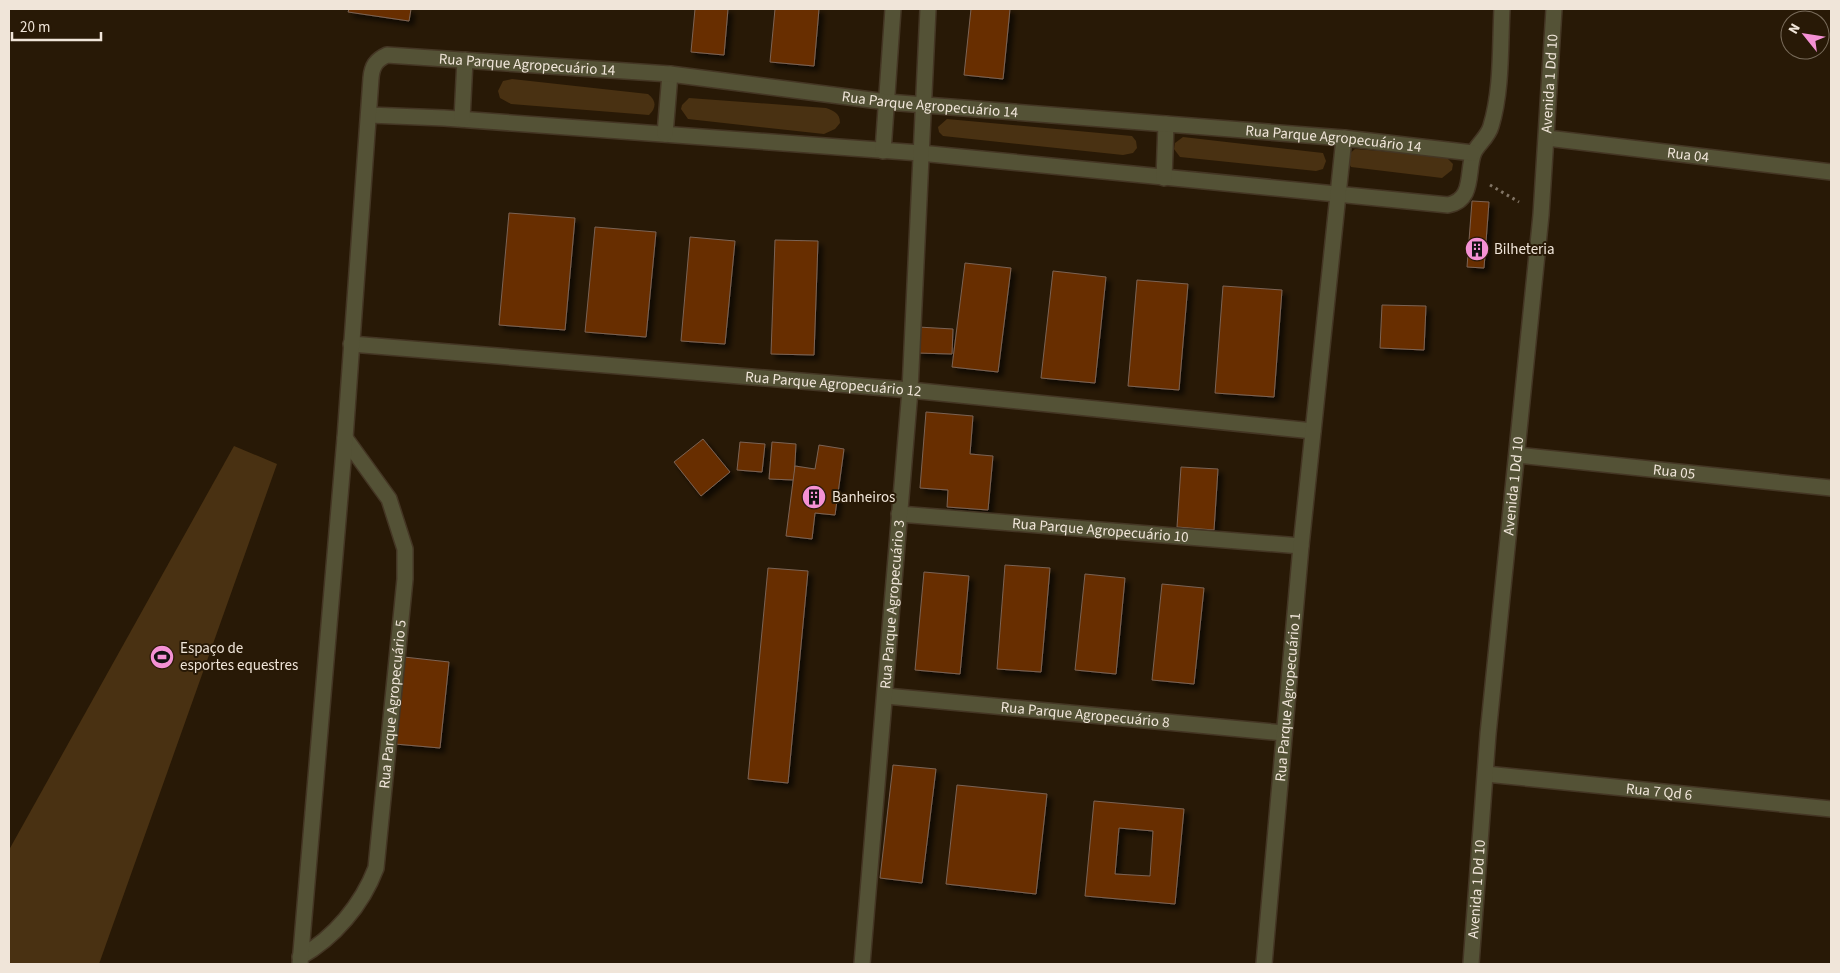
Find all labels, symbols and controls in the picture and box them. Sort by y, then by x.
scale bar [12,10,101,42]
north arrow [1780,10,1830,60]
text: 20 m [20,17,50,38]
text: N [1784,20,1806,38]
street label: Avenida 1 Dd 10 [1536,33,1563,134]
street label: Rua Parque Agropecuário 14 [438,48,617,81]
street label: Rua Parque Agropecuário 14 [840,86,1019,123]
street label: Rua Parque Agropecuário 14 [1244,120,1423,158]
street label: Rua 04 [1666,142,1711,168]
building icon: Bilheteria [1464,236,1490,262]
place label: Bilheteria [1494,239,1555,260]
street label: Rua Parque Agropecuário 12 [744,366,923,402]
street label: Avenida 1 Dd 10 [1498,436,1529,536]
street label: Rua 05 [1652,459,1696,485]
building icon: Banheiros [801,484,827,510]
place label: Banheiros [832,487,895,508]
street label: Rua Parque Agropecuário 10 [1011,513,1189,548]
street label: Rua Parque Agropecuário 3 [875,519,910,690]
street label: Rua Parque Agropecuário 1 [1270,612,1306,782]
street label: Rua Parque Agropecuário 5 [374,619,412,790]
place label: Espaço de esportes equestres [180,638,298,676]
sports icon: Espaço de esportes equestres [149,644,175,670]
street label: Rua Parque Agropecuário 8 [1000,697,1170,733]
street label: Rua 7 Qd 6 [1625,778,1693,806]
street label: Avenida 1 Dd 10 [1463,839,1491,940]

